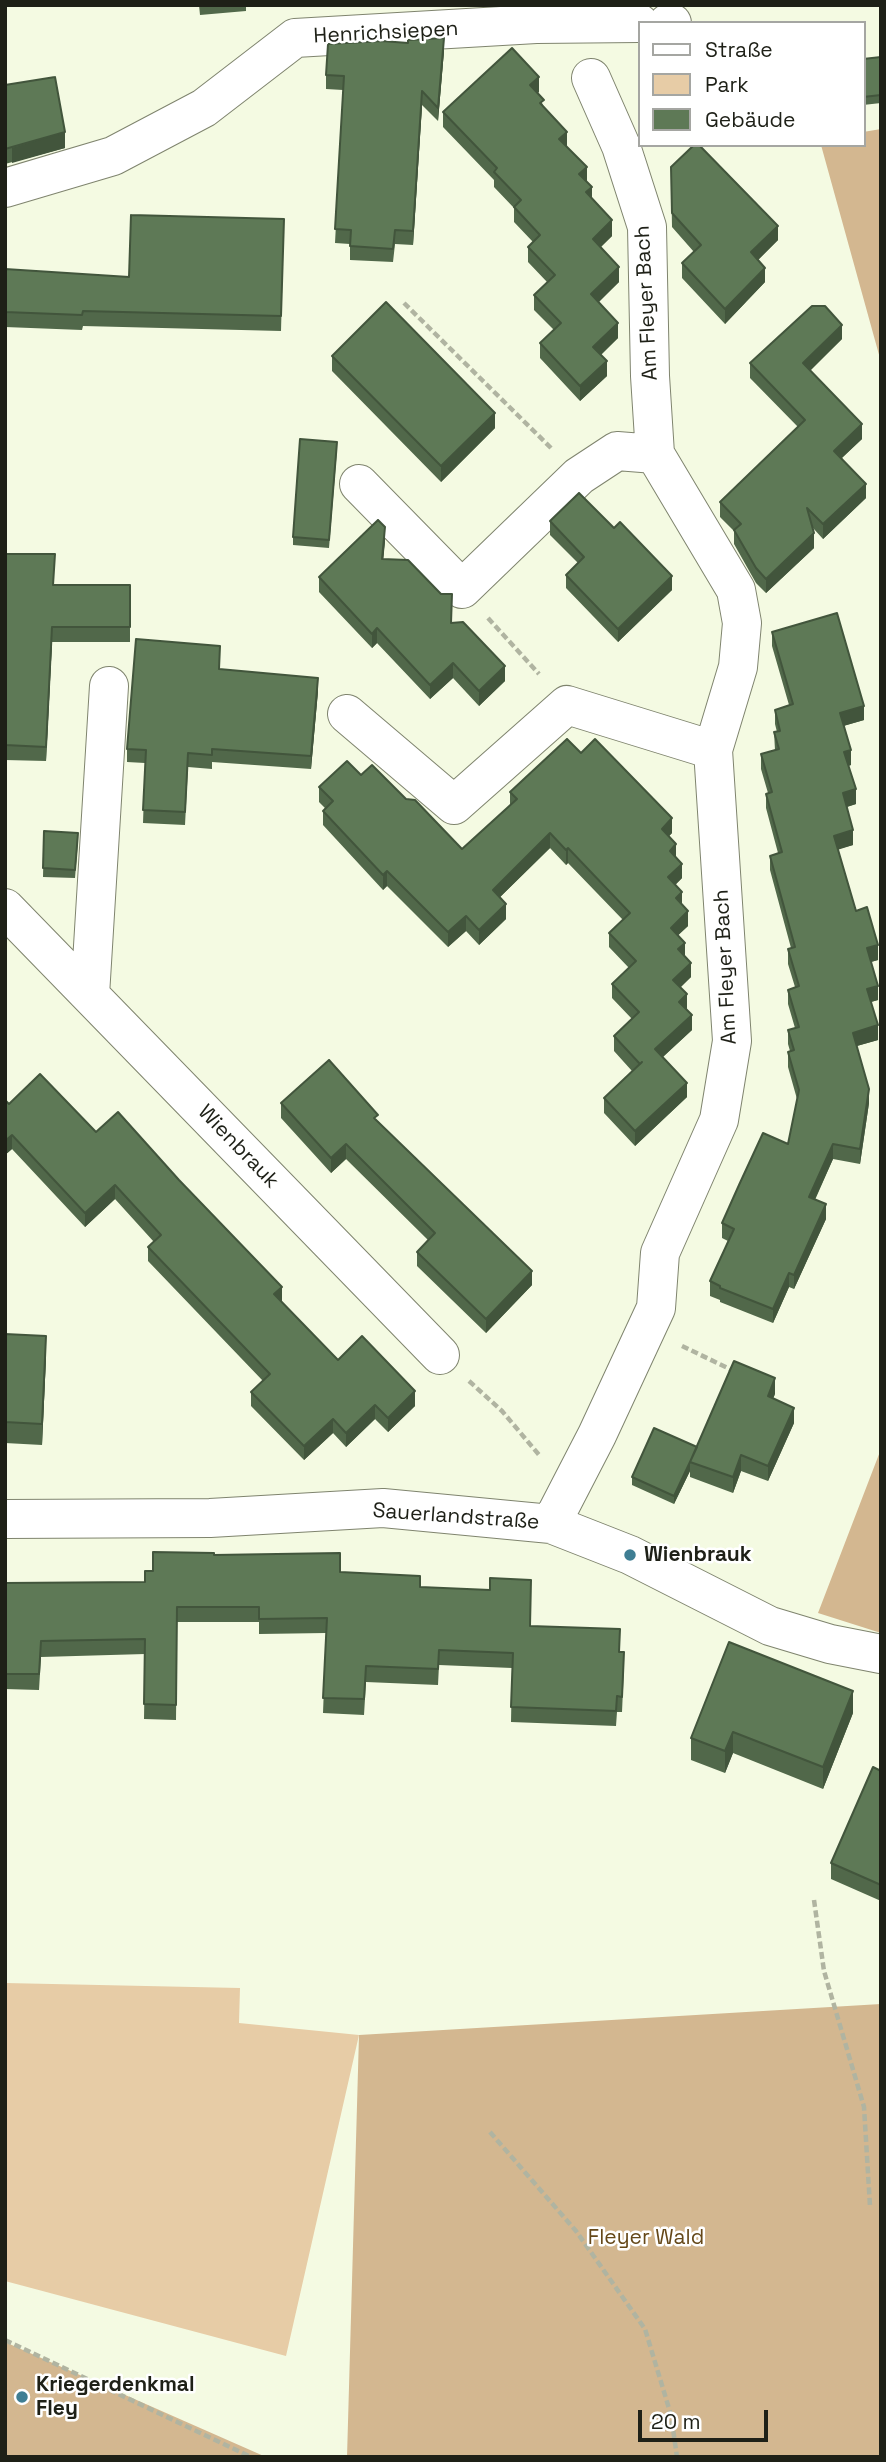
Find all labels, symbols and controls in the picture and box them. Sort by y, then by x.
street label: Henrichsiepen [313,17,459,49]
legend [638,21,865,147]
text: Straße [705,36,773,63]
text: Park [705,71,749,98]
text: Gebäude [705,106,795,133]
street label: Am Fleyer Bach [630,225,664,381]
street label: Am Fleyer Bach [709,889,743,1045]
street label: Wienbrauk [192,1100,284,1194]
street label: Sauerlandstraße [372,1499,540,1535]
place label: Wienbrauk [644,1542,752,1568]
marker: Wienbrauk [622,1547,638,1563]
park label: Fleyer Wald [588,2225,704,2251]
place label: Kriegerdenkmal Fley [36,2372,195,2422]
marker: Kriegerdenkmal Fley [14,2389,30,2405]
scale bar [641,2396,770,2440]
text: 20 m [651,2408,701,2435]

